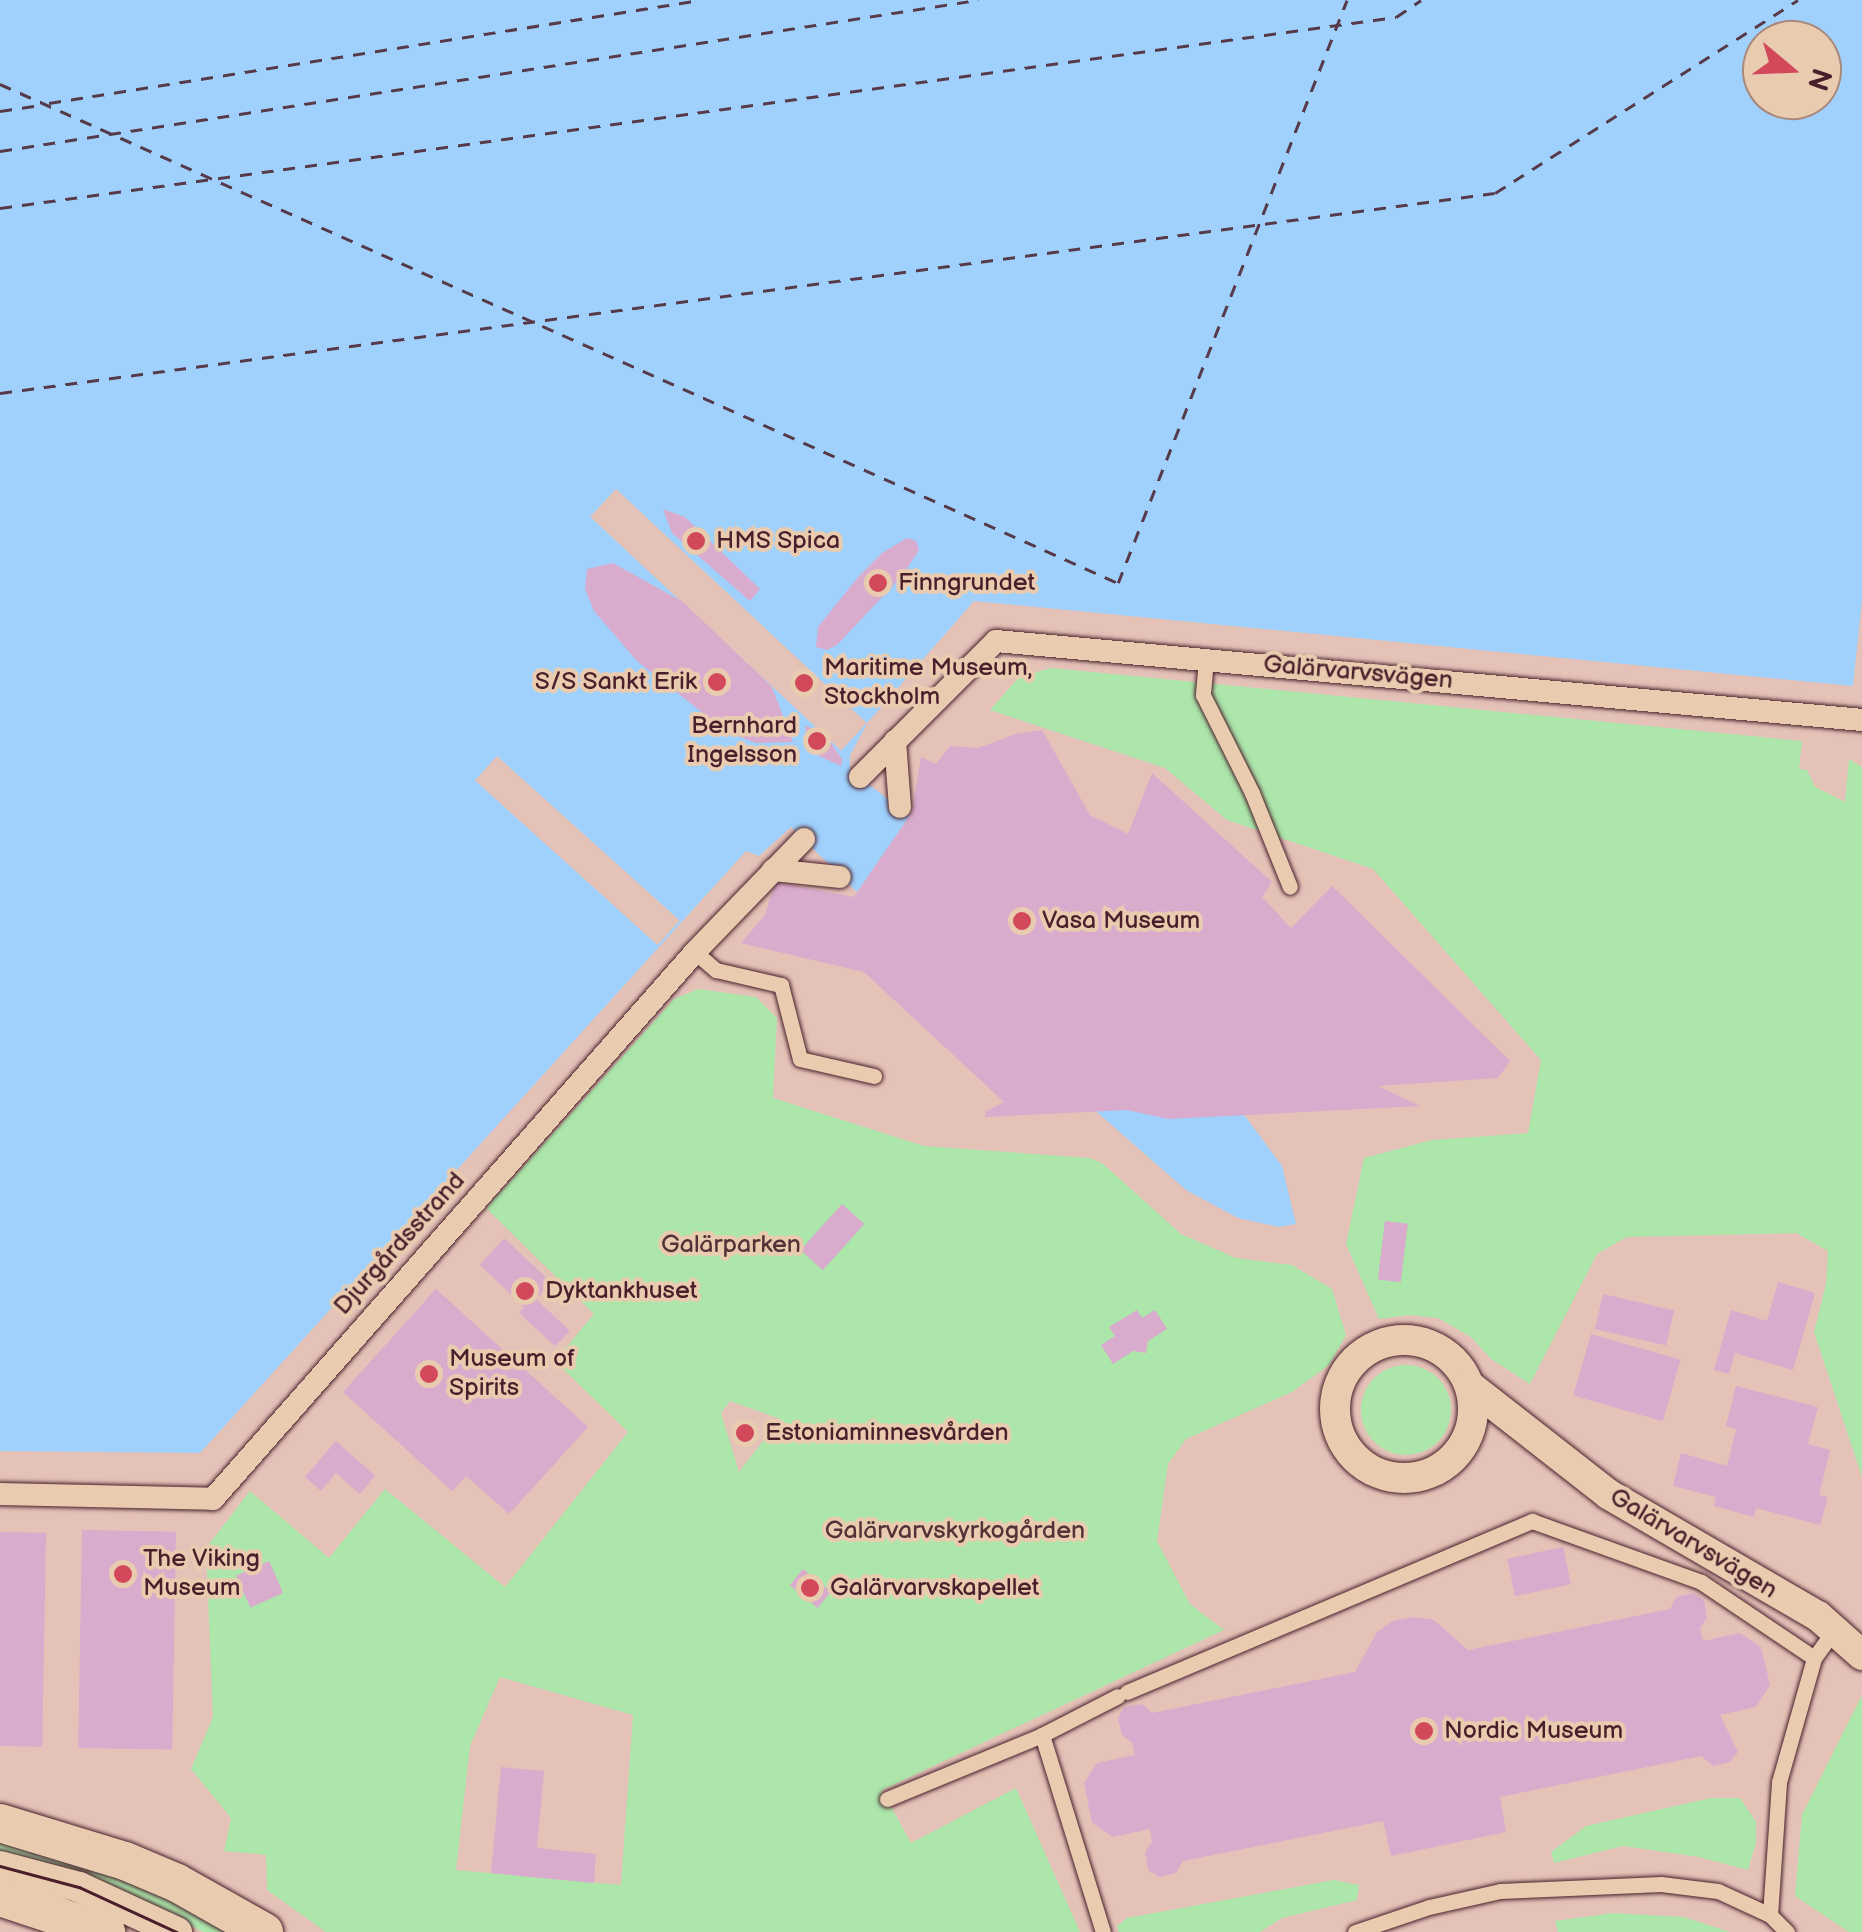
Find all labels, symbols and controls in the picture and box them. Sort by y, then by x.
north arrow [1742,20,1842,120]
text: N [1800,64,1838,95]
place label: HMS Spica [716,526,841,556]
marker: HMS Spica [685,530,707,552]
place label: Finngrundet [898,568,1035,598]
marker: Finngrundet [867,572,889,594]
street label: Galärvarvsvägen [1262,650,1454,696]
place label: Maritime Museum, Stockholm [824,654,1032,713]
place label: S/S Sankt Erik [534,667,697,697]
marker: S/S Sankt Erik [706,671,728,693]
marker: Maritime Museum, Stockholm [793,672,815,694]
place label: Bernhard Ingelsson [687,712,797,771]
marker: Bernhard Ingelsson [806,730,828,752]
place label: Vasa Museum [1042,906,1200,936]
marker: Vasa Museum [1011,910,1033,932]
street label: Djurgårdsstrand [328,1166,472,1322]
park label: Galärparken [661,1230,801,1260]
place label: Dyktankhuset [545,1276,697,1306]
marker: Dyktankhuset [514,1280,536,1302]
place label: Museum of Spirits [449,1345,575,1404]
marker: Museum of Spirits [418,1363,440,1385]
place label: Estoniaminnesvården [765,1418,1009,1448]
marker: Estoniaminnesvården [734,1422,756,1444]
street label: Galärvarvsvägen [1604,1482,1782,1606]
park label: Galärvarvskyrkogården [825,1516,1085,1546]
place label: The Viking Museum [143,1545,261,1604]
marker: The Viking Museum [112,1563,134,1585]
place label: Galärvarvskapellet [830,1573,1040,1603]
marker: Galärvarvskapellet [799,1577,821,1599]
place label: Nordic Museum [1444,1716,1623,1746]
marker: Nordic Museum [1413,1720,1435,1742]

